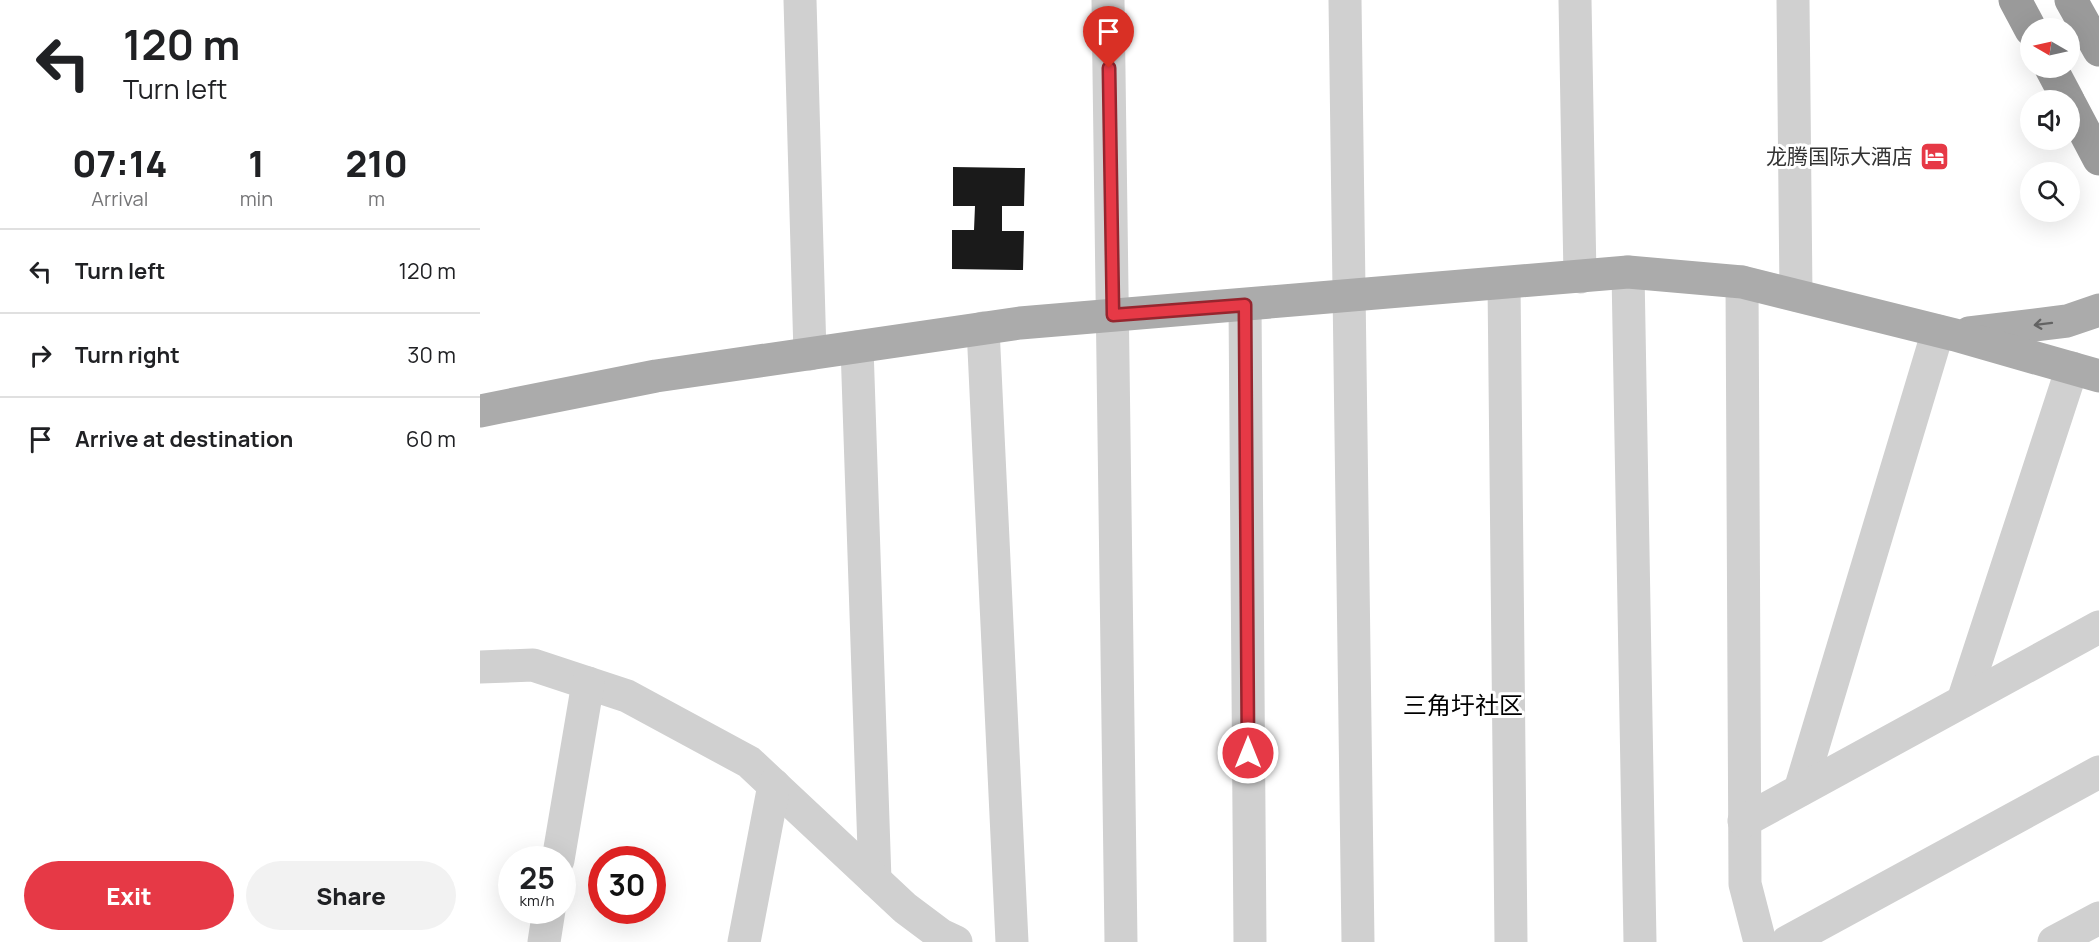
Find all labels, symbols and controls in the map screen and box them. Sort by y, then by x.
pin [1083,6,1134,68]
text: 120 m [123,15,240,73]
icon: arrive [1092,15,1125,48]
north arrow [2020,18,2080,78]
map controls [2020,18,2080,222]
icon: left [24,24,102,102]
text: Turn left [123,70,227,107]
button: sound [2020,90,2080,150]
text: 07:14 [72,139,167,188]
text: 1 [248,139,265,188]
text: 210 [345,139,408,188]
hotel icon: 龙腾国际大酒店 [1918,140,1950,172]
place label: 龙腾国际大酒店 [1766,142,1913,170]
button: search [2020,162,2080,222]
text: Arrival [91,185,148,212]
text: min [240,185,273,212]
text: m [368,185,385,212]
icon: left [24,255,57,288]
text: Turn left [75,256,165,286]
text: 120 m [398,256,456,286]
one-way arrow [2033,319,2053,330]
icon: right [24,339,57,372]
text: Turn right [75,340,180,370]
text: 30 m [407,340,456,370]
icon: arrive [24,423,57,456]
text: Arrive at destination [75,424,293,454]
text: 60 m [406,424,456,454]
district label: 三角圩社区 [1403,688,1523,721]
position arrow [1216,721,1280,785]
speed limit sign: 30 [588,846,666,924]
text: 25 [519,857,555,898]
button: Exit [24,861,234,930]
button: Share [246,861,456,930]
text: km/h [520,890,554,911]

